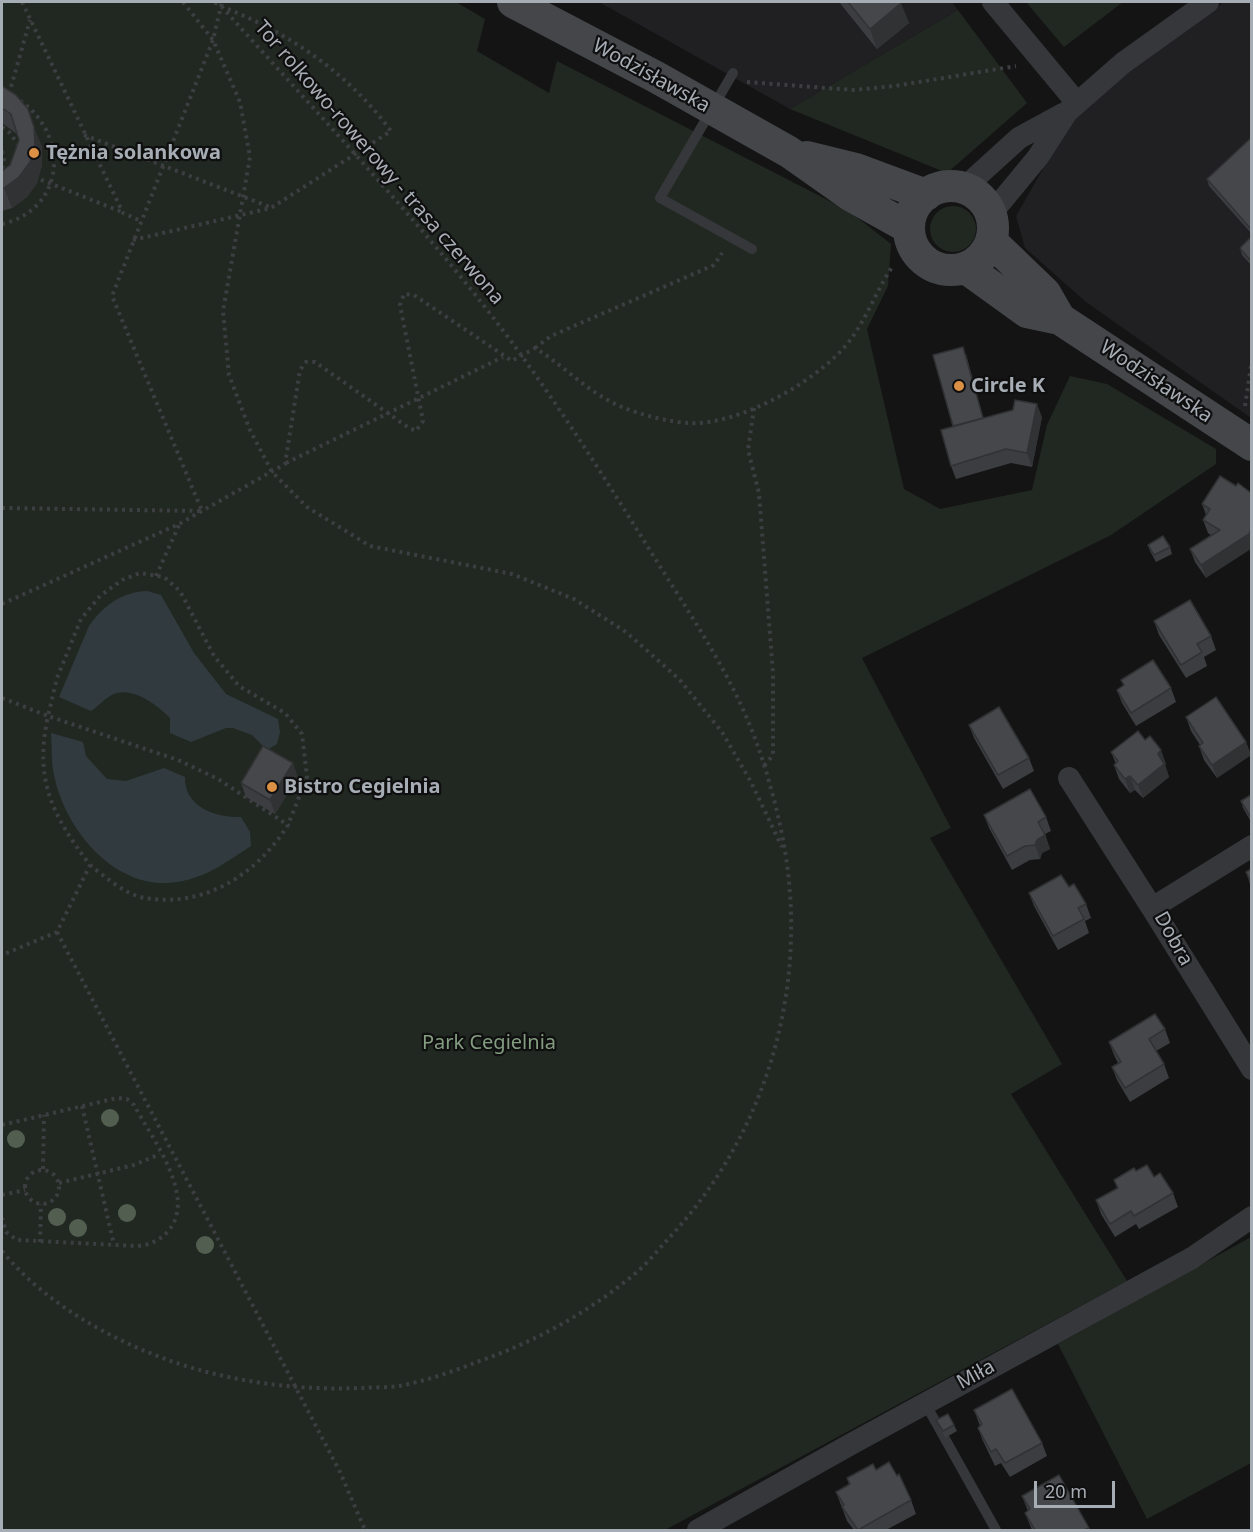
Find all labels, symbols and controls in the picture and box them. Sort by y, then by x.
street label: Tor rolkowo-rowerowy - trasa czerwona [249,16,509,310]
street label: Wodzisławska [588,34,714,118]
place label: Tężnia solankowa [46,141,221,165]
marker: Tężnia solankowa [27,146,41,160]
street label: Wodzisławska [1095,336,1217,428]
place label: Circle K [971,374,1045,398]
marker: Circle K [952,379,966,393]
place label: Bistro Cegielnia [284,775,440,799]
marker: Bistro Cegielnia [265,780,279,794]
street label: Dobra [1148,908,1198,970]
park label: Park Cegielnia [422,1031,556,1055]
street label: Miła [953,1355,999,1395]
scale bar [1037,1469,1118,1507]
text: 20 m [1045,1479,1087,1503]

